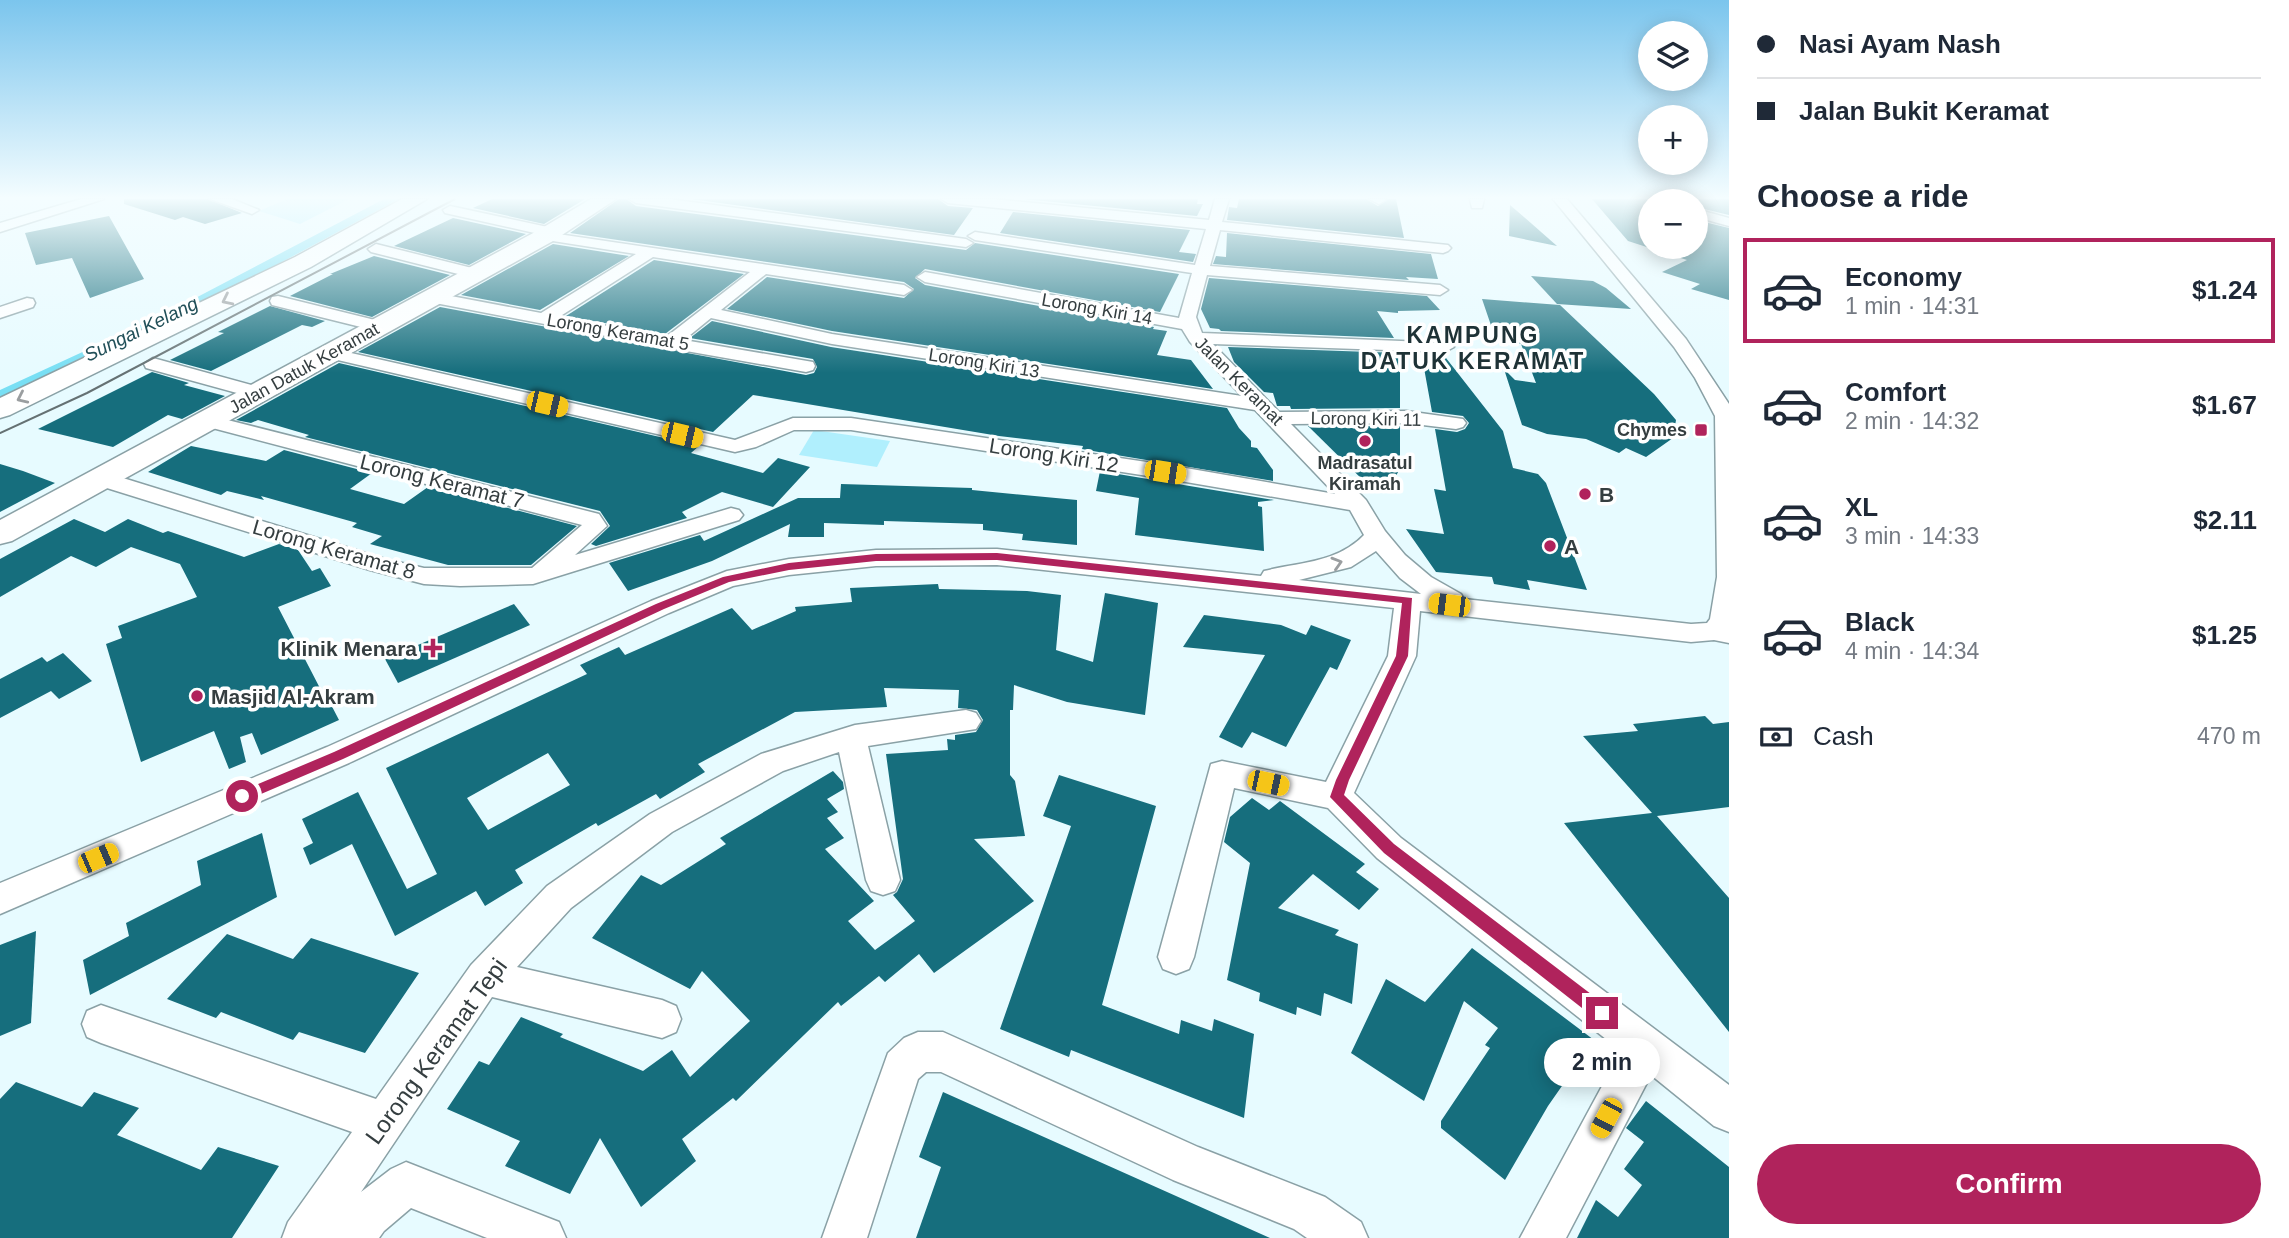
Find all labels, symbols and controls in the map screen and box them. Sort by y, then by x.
map controls [1638,21,1708,259]
button: layers [1638,21,1708,91]
text: Nasi Ayam Nash [1799,29,2001,59]
text: Jalan Bukit Keramat [1799,96,2049,126]
button: + [1638,105,1708,175]
text: Choose a ride [1757,178,1969,214]
button: − [1638,189,1708,259]
icon: car [1761,259,1824,322]
text: Economy [1845,262,1962,292]
text: $1.24 [2192,275,2257,305]
street label: Lorong Kiri 14 [1040,289,1154,329]
one-way arrow [222,291,234,305]
water label: Sungai Kelang [81,292,202,366]
text: 1 min · 14:31 [1845,293,1979,319]
street label: Lorong Keramat 5 [545,310,691,354]
street label: Jalan Datuk Keramat [226,319,382,417]
district label: KAMPUNG DATUK KERAMAT [1361,322,1585,374]
street label: Jalan Keramat [1191,333,1287,429]
street label: Lorong Kiri 13 [927,344,1041,382]
icon: car [1761,374,1824,437]
text: Comfort [1845,377,1946,407]
car [525,389,570,419]
one-way arrow [17,390,29,404]
text: $1.67 [2192,390,2257,420]
street label: Lorong Kiri 11 [1310,408,1422,430]
text: 2 min · 14:32 [1845,408,1979,434]
car [660,420,705,450]
place label: Chymes [1617,420,1687,440]
marker: Chymes [1693,422,1709,438]
street label: Lorong Kiri 12 [988,433,1120,477]
marker: Madrasatul Kiramah [1357,433,1373,449]
street label: Lorong Keramat 7 [358,450,526,512]
place label: Madrasatul Kiramah [1317,453,1413,494]
car [1143,458,1188,486]
place label: B [1599,483,1614,506]
marker: B [1577,486,1593,502]
icon: car [1761,489,1824,552]
text: XL [1845,492,1878,522]
text: $2.11 [2193,505,2257,535]
street label: Lorong Keramat 8 [250,515,418,583]
text: 3 min · 14:33 [1845,523,1979,549]
place label: A [1564,535,1579,558]
marker: A [1542,538,1558,554]
one-way arrow [1331,556,1343,571]
car [1427,592,1472,618]
icon: car [1761,604,1824,667]
text: Black [1845,607,1914,637]
text: $1.25 [2192,620,2257,650]
place label: Klinik Menara [280,637,417,660]
marker: Klinik Menara [423,638,443,658]
text: 4 min · 14:34 [1845,638,1979,664]
place label: Masjid Al-Akram [211,685,375,708]
marker: Masjid Al-Akram [189,688,205,704]
icon: cash [1757,718,1795,756]
text: Cash [1813,721,1874,751]
text: 470 m [2197,723,2261,749]
car [1246,768,1291,798]
route start [226,780,258,812]
car [75,840,122,876]
street label: Lorong Keramat Tepi [360,953,512,1149]
route end [1586,997,1618,1029]
callout: 2 min [1544,1038,1660,1086]
text: 2 min [1572,1049,1632,1075]
car [1587,1095,1626,1141]
button: Confirm [1757,1144,2261,1224]

